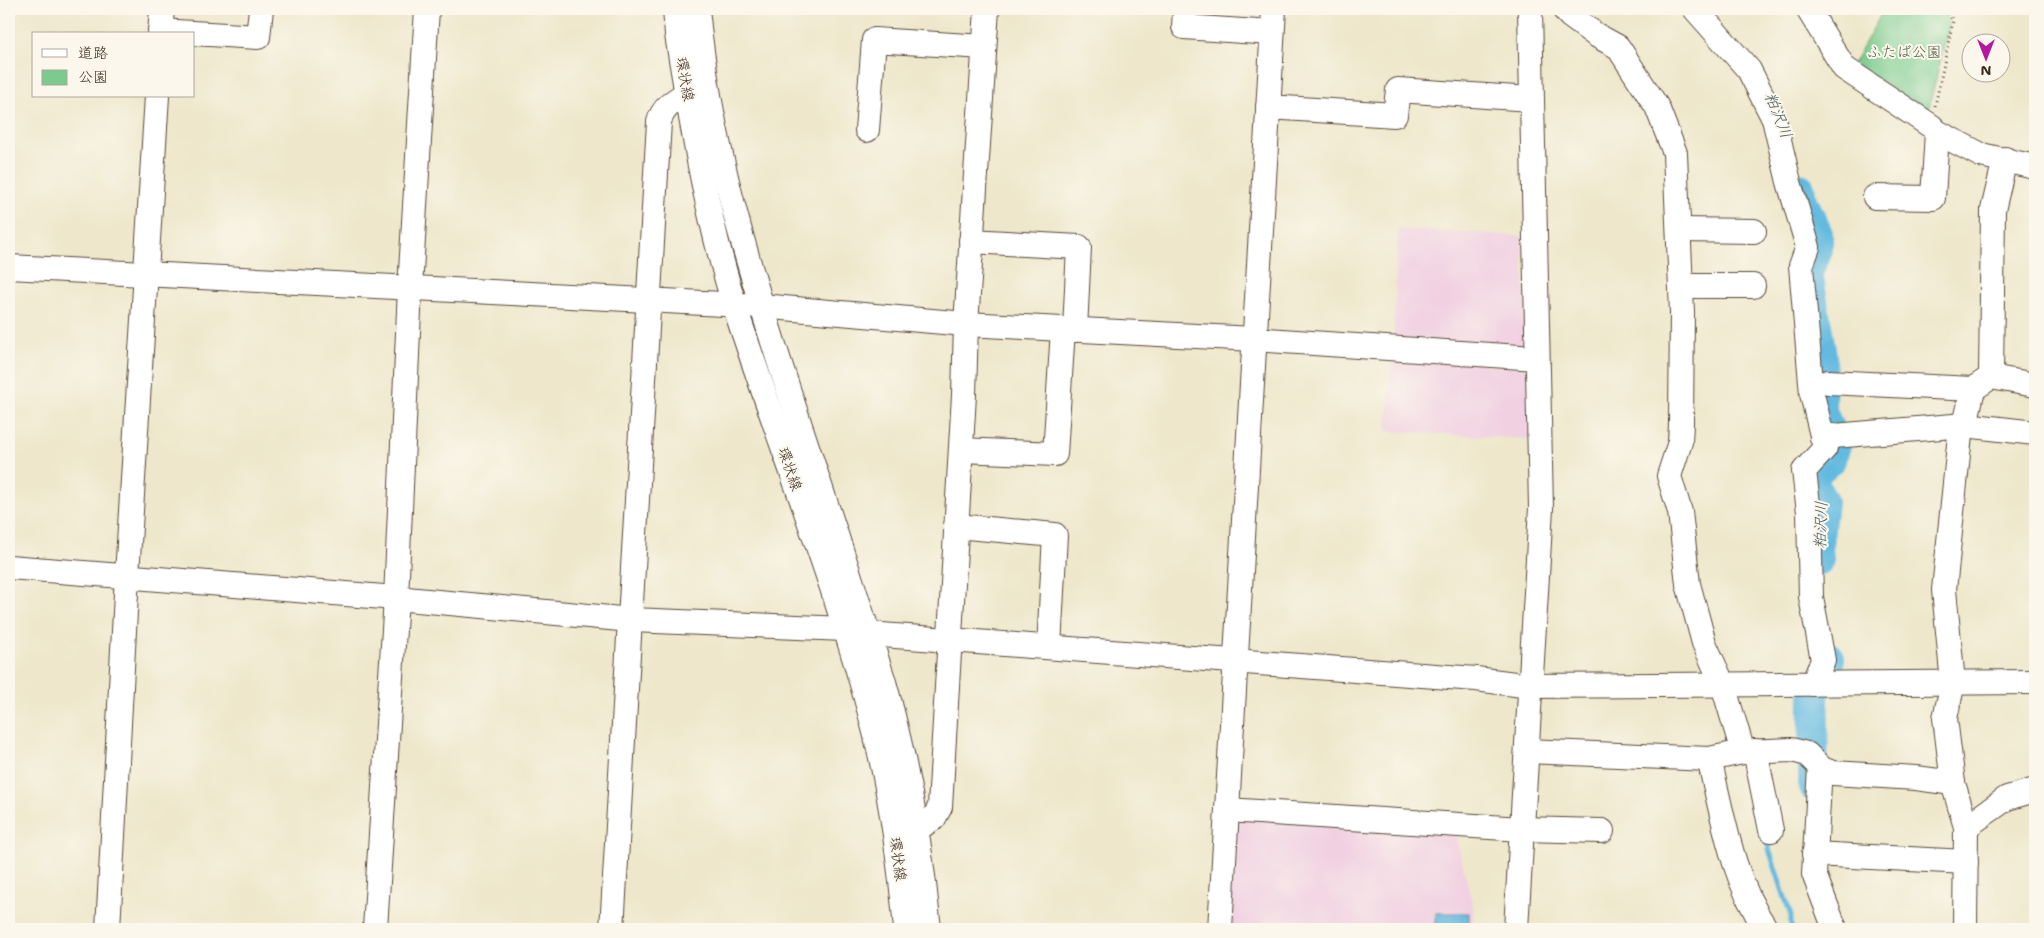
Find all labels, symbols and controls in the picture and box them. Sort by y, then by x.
legend [32,32,195,98]
north arrow [1962,32,2012,82]
park label: ふたば公園 [1866,42,1942,62]
text: 道路 [78,43,108,63]
street label: 環状線 [671,55,699,103]
text: N [1980,62,1992,80]
text: 公園 [78,67,108,87]
water label: 粕沢川 [1760,89,1797,141]
street label: 環状線 [773,444,807,494]
water label: 粕沢川 [1809,501,1832,549]
street label: 環状線 [885,835,911,883]

